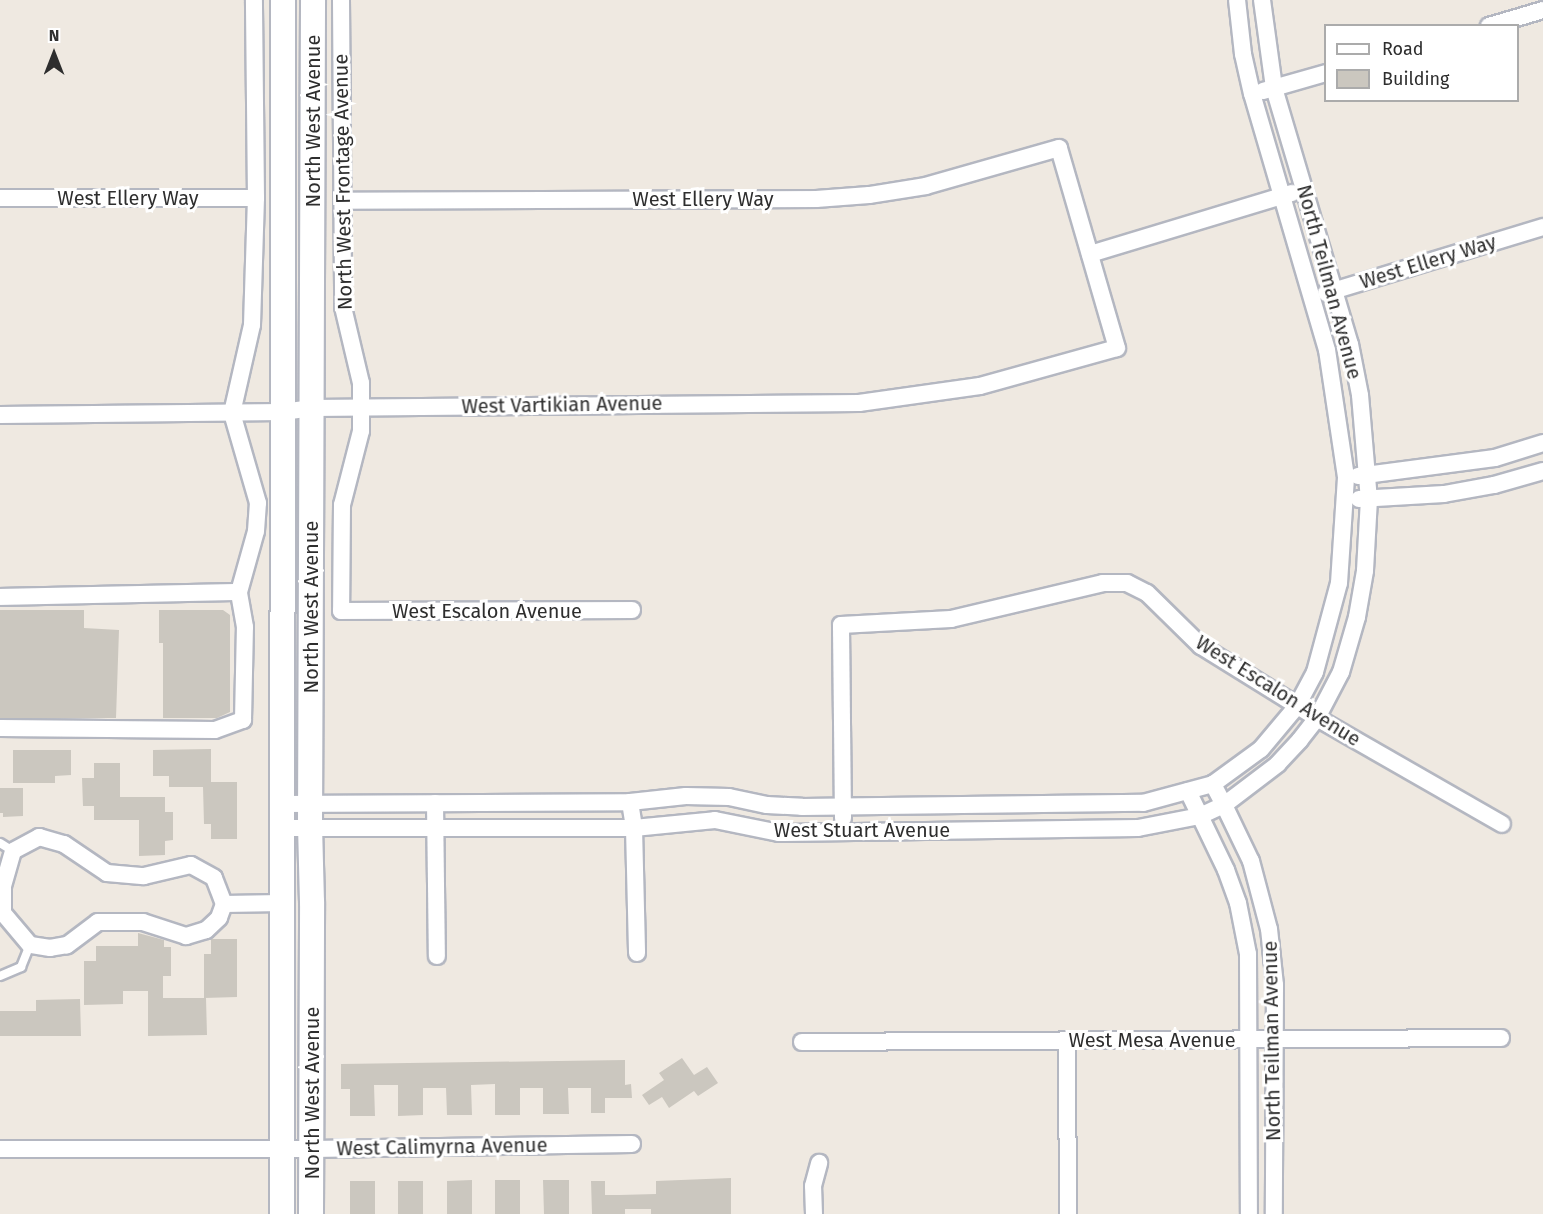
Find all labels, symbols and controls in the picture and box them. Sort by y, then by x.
north arrow [24,24,84,84]
legend [1324,24,1519,102]
text: N [49,26,59,45]
street label: North West Avenue [301,35,325,207]
text: Road [1382,38,1424,60]
street label: North West Frontage Avenue [329,54,357,310]
text: Building [1382,68,1449,90]
street label: North Teilman Avenue [1291,182,1367,382]
street label: West Ellery Way [57,186,199,210]
street label: West Ellery Way [632,187,774,211]
street label: West Ellery Way [1357,230,1499,294]
street label: West Vartikian Avenue [461,391,663,419]
street label: North West Avenue [299,521,323,693]
street label: West Escalon Avenue [392,599,582,623]
street label: West Escalon Avenue [1191,631,1365,751]
street label: West Stuart Avenue [774,818,950,842]
street label: North Teilman Avenue [1258,941,1286,1141]
street label: North West Avenue [300,1007,324,1179]
street label: West Mesa Avenue [1068,1028,1236,1052]
street label: West Calimyrna Avenue [336,1133,548,1161]

